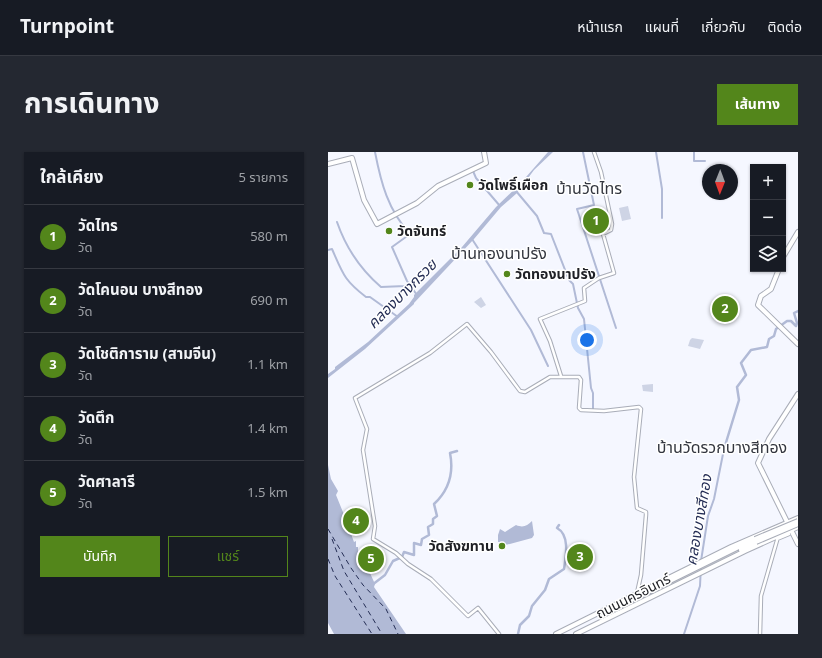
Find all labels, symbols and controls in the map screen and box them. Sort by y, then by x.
text: Turnpoint [20,13,114,42]
text: หน้าแรก [577,17,623,38]
text: แผนที่ [645,17,679,38]
text: เกี่ยวกับ [701,17,746,38]
text: ติดต่อ [768,17,802,38]
text: การเดินทาง [24,83,159,126]
button: เส้นทาง [717,84,798,125]
north arrow [702,164,738,200]
map controls [750,164,786,272]
button: + [750,164,786,200]
text: ใกล้เคียง [40,165,103,191]
text: 5 รายการ [238,168,288,188]
place label: วัดโพธิ์เผือก [478,175,548,196]
district label: บ้านวัดไทร [556,177,622,201]
marker: วัดโพธิ์เผือก [465,180,475,190]
button: − [750,200,786,236]
pin: 1 [583,206,609,236]
text: วัดไทร [78,215,118,238]
place label: วัดจันทร์ [397,221,446,242]
marker: วัดจันทร์ [384,226,394,236]
text: 1 [49,227,57,247]
text: 580 m [250,227,288,247]
button: layers [750,236,786,272]
text: วัด [78,238,92,258]
district label: บ้านทองนาปรัง [451,242,547,266]
water label: คลองบางกรวย [362,254,443,334]
place label: วัดทองนาปรัง [515,264,596,285]
marker: วัดทองนาปรัง [502,269,512,279]
text: วัดโคนอน บางสีทอง [78,279,203,302]
text: 2 [49,291,57,311]
text: 690 m [250,291,288,311]
pin: 2 [712,294,738,324]
text: วัด [78,302,92,322]
your location [577,330,597,350]
text: วัดโชติการาม (สามจีน) [78,343,216,366]
text: 3 [49,355,57,375]
text: 1.1 km [247,355,288,375]
text: วัด [78,366,92,386]
text: วัดตึก [78,407,114,430]
text: 4 [49,419,57,439]
text: 1.4 km [247,419,288,439]
text: วัด [78,430,92,450]
district label: บ้านวัดรวกบางสีทอง [657,436,787,460]
text: วัดศาลารี [78,471,135,494]
water label: คลองบางสีทอง [680,472,719,567]
text: 5 [49,483,57,503]
text: 1.5 km [247,483,288,503]
text: วัด [78,494,92,514]
pin: 4 [343,506,369,536]
button: บันทึก [40,536,160,577]
button: แชร์ [168,536,288,577]
place label: วัดสังฆทาน [428,536,494,557]
marker: วัดสังฆทาน [497,541,507,551]
pin: 3 [567,542,593,572]
pin: 5 [358,544,384,574]
street label: ถนนนครอินทร์ [592,568,675,624]

